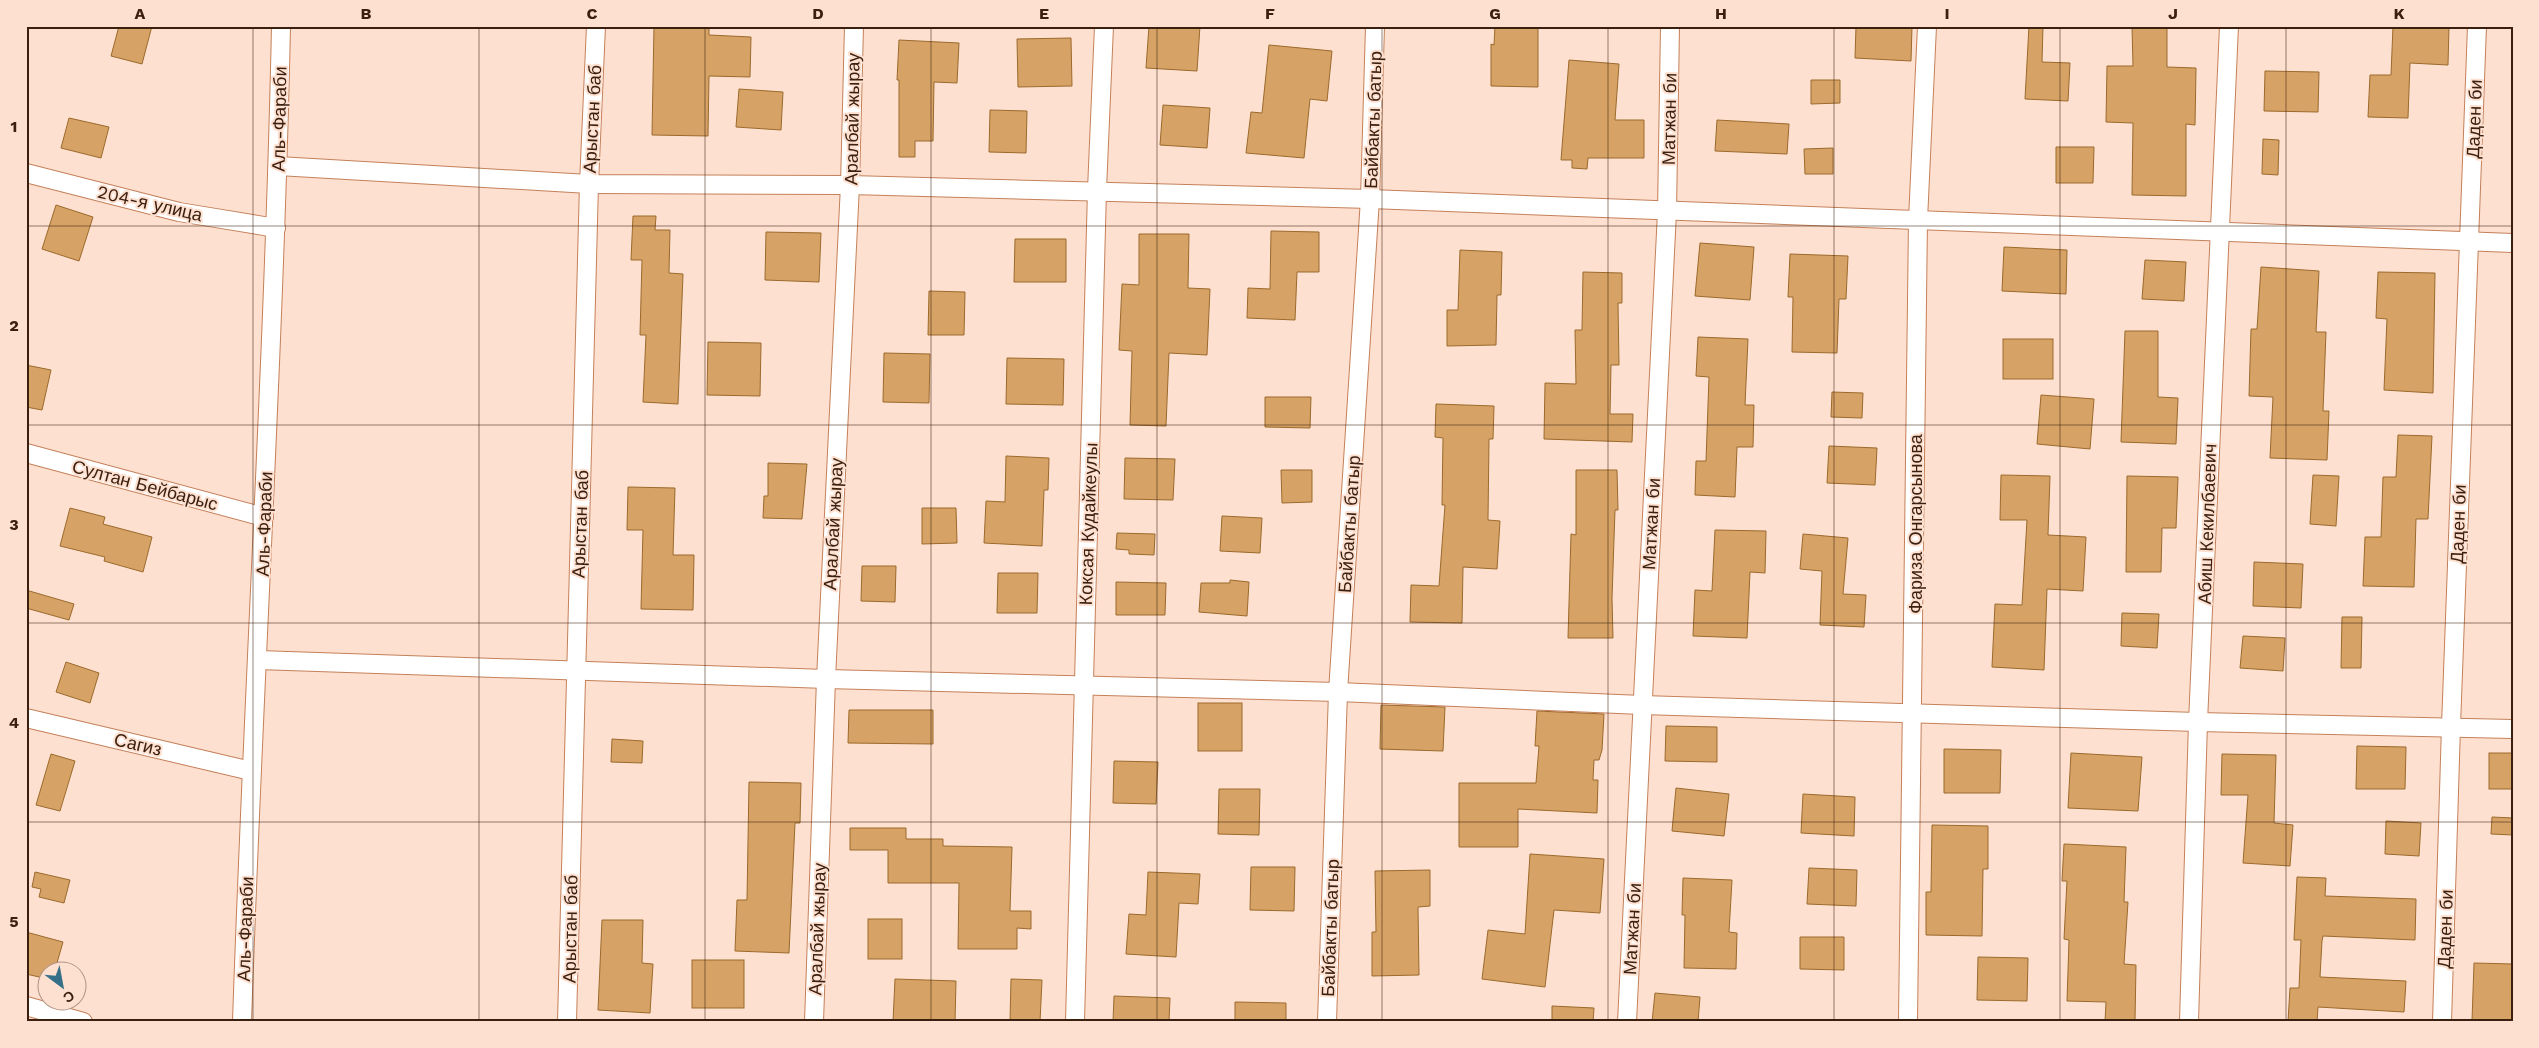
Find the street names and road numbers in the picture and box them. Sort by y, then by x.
street label: Байбакты батыр [1360,51,1386,189]
street label: Аралбай жырау [840,53,864,185]
street label: Арыстан баб [579,64,605,174]
street label: Аль-Фараби [268,66,290,172]
street label: Матжан би [1658,73,1680,165]
street label: Даден би [2462,79,2486,159]
street label: 204-я улица [95,181,206,226]
street label: Фариза Онгарсынова [1905,433,1926,614]
street label: Коксая Кудайкеулы [1075,442,1101,606]
street label: Абиш Кекилбаевич [2194,443,2220,605]
street label: Байбакты батыр [1334,454,1364,594]
street label: Султан Бейбарыс [70,455,220,515]
street label: Аралбай жырау [819,457,847,591]
street label: Арыстан баб [568,470,592,578]
street label: Аль-Фараби [252,471,276,577]
street label: Матжан би [1638,477,1664,571]
street label: Даден би [2446,484,2470,564]
street label: Сагиз [112,728,164,760]
street label: Байбакты батыр [1317,859,1343,997]
street label: Аралбай жырау [804,862,830,996]
street label: Арыстан баб [559,875,581,983]
street label: Аль-Фараби [233,876,257,982]
street label: Матжан би [1619,882,1645,976]
street label: Даден би [2433,889,2457,969]

